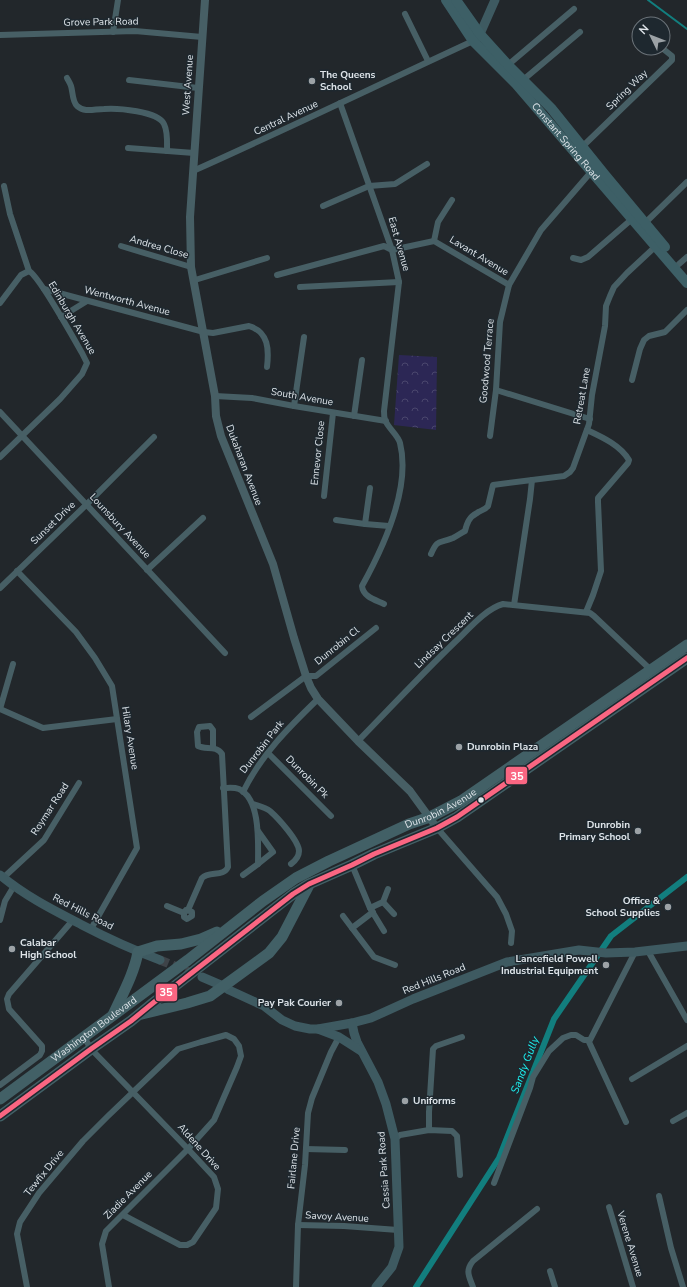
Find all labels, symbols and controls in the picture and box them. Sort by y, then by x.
street label: Grove Park Road [63,14,139,30]
north arrow [631,16,671,56]
text: N [636,21,652,38]
street label: West Avenue [179,54,197,116]
street label: Spring Way [603,66,651,113]
place label: The Queens School [320,68,376,94]
marker: The Queens School [307,76,317,86]
street label: Central Avenue [252,97,320,139]
street label: Constant Spring Road [528,100,603,184]
street label: East Avenue [385,215,413,273]
street label: Andrea Close [128,232,190,262]
street label: Lavant Avenue [447,233,511,279]
street label: Edinburgh Avenue [45,279,99,357]
street label: Wentworth Avenue [82,283,172,319]
street label: Goodwood Terrace [476,318,498,404]
street label: Retreat Lane [570,367,594,425]
street label: South Avenue [270,385,334,409]
street label: Ennevor Close [308,420,328,486]
street label: Dukaharan Avenue [222,423,266,507]
street label: Lounsbury Avenue [86,490,154,562]
street label: Sunset Drive [28,498,78,548]
street label: Lindsay Crescent [412,608,477,672]
street label: Dunrobin Cl [312,624,362,668]
street label: Hilary Avenue [118,705,142,771]
street label: Dunrobin Park [237,717,288,777]
place label: Dunrobin Plaza [467,740,538,754]
marker: Dunrobin Plaza [454,742,464,752]
street label: Dunrobin Pk [282,752,332,802]
line badge: 35 [505,766,528,785]
text: 35 [510,769,524,784]
street label: Roymar Road [28,780,72,838]
street label: Dunrobin Avenue [403,785,479,832]
unlabelled marker [476,795,486,805]
place label: Dunrobin Primary School [559,818,631,844]
marker: Dunrobin Primary School [633,826,643,836]
street label: Red Hills Road [50,891,116,933]
place label: Office & School Supplies [586,894,661,920]
marker: Office & School Supplies [663,902,673,912]
place label: Calabar High School [20,936,77,962]
marker: Calabar High School [7,944,17,954]
place label: Lancefield Powell Industrial Equipment [501,952,599,978]
street label: Red Hills Road [400,960,468,998]
marker: Lancefield Powell Industrial Equipment [601,960,611,970]
line badge: 35 [155,983,178,1002]
text: 35 [159,985,173,1000]
street label: Washington Boulevard [48,993,140,1066]
place label: Pay Pak Courier [258,996,331,1010]
marker: Pay Pak Courier [334,998,344,1008]
water label: Sandy Gully [507,1034,543,1096]
place label: Uniforms [413,1094,456,1108]
marker: Uniforms [400,1096,410,1106]
street label: Aldene Drive [174,1121,224,1173]
street label: Fairlane Drive [284,1126,304,1190]
street label: Cassia Park Road [374,1131,394,1209]
street label: Tewfix Drive [21,1147,67,1199]
street label: Ziadie Avenue [101,1168,155,1222]
street label: Savoy Avenue [305,1208,369,1226]
street label: Verene Avenue [613,1208,647,1279]

